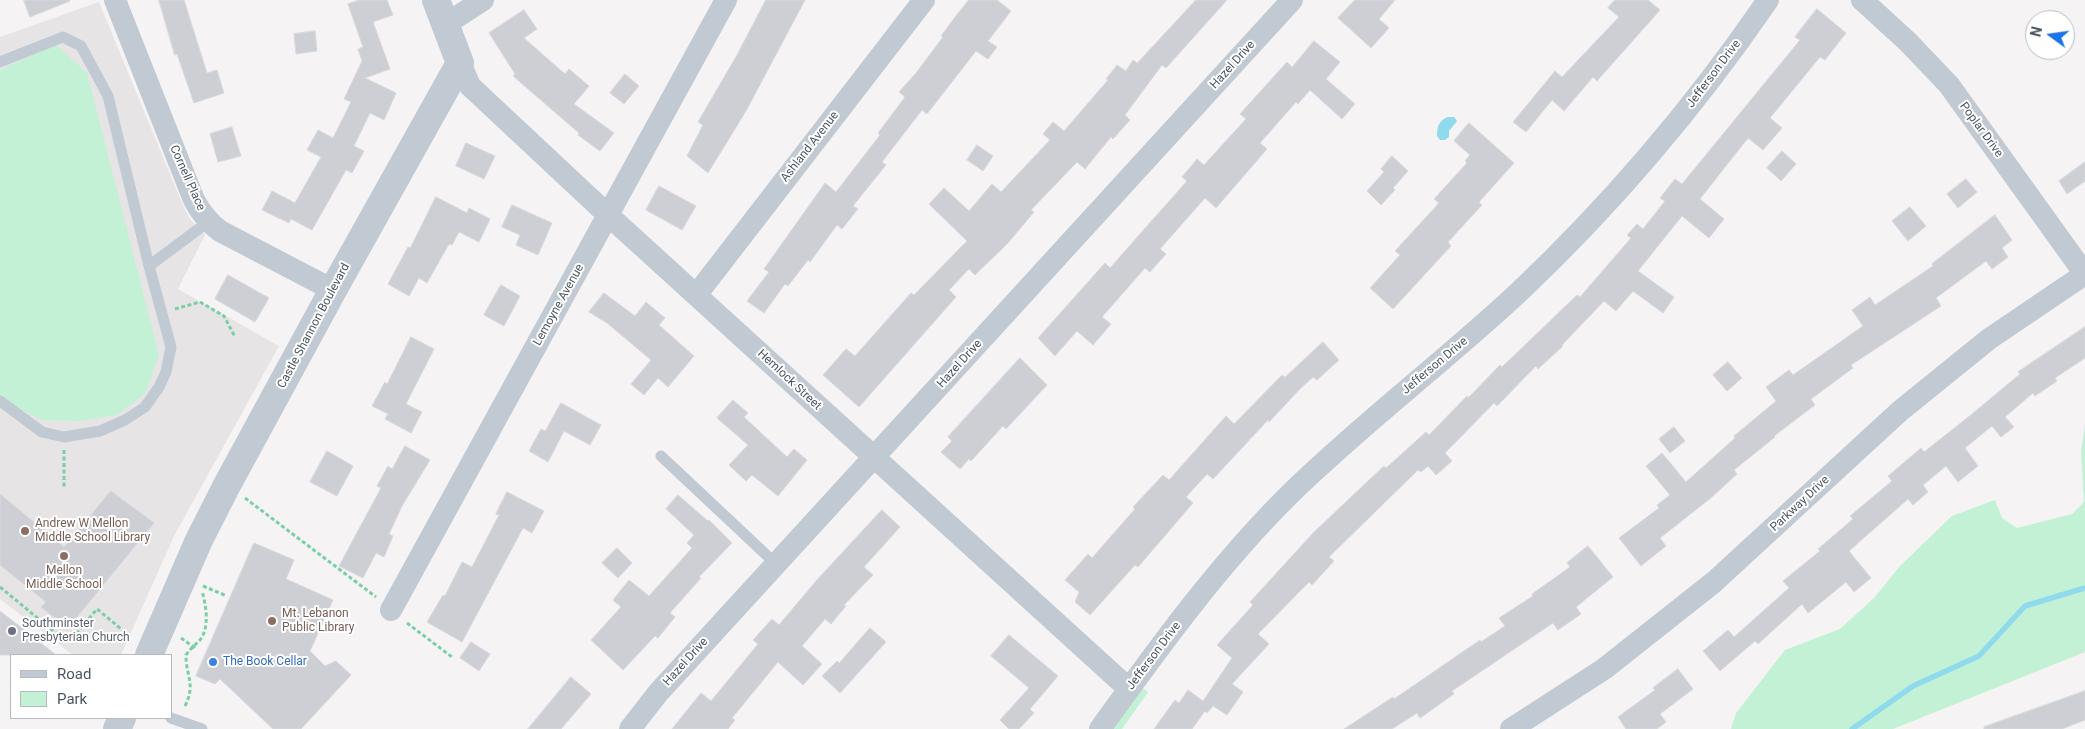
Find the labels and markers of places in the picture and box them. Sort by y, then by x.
place label: Andrew W Mellon Middle School Library [35,517,150,545]
marker: Andrew W Mellon Middle School Library [19,525,31,537]
marker: Mellon Middle School [58,550,70,562]
place label: Mellon Middle School [26,564,102,592]
place label: Mt. Lebanon Public Library [282,607,354,635]
marker: Mt. Lebanon Public Library [266,615,278,627]
place label: Southminster Presbyterian Church [22,617,130,645]
marker: Southminster Presbyterian Church [6,625,18,637]
place label: The Book Cellar [223,655,307,669]
marker: The Book Cellar [207,656,219,668]

